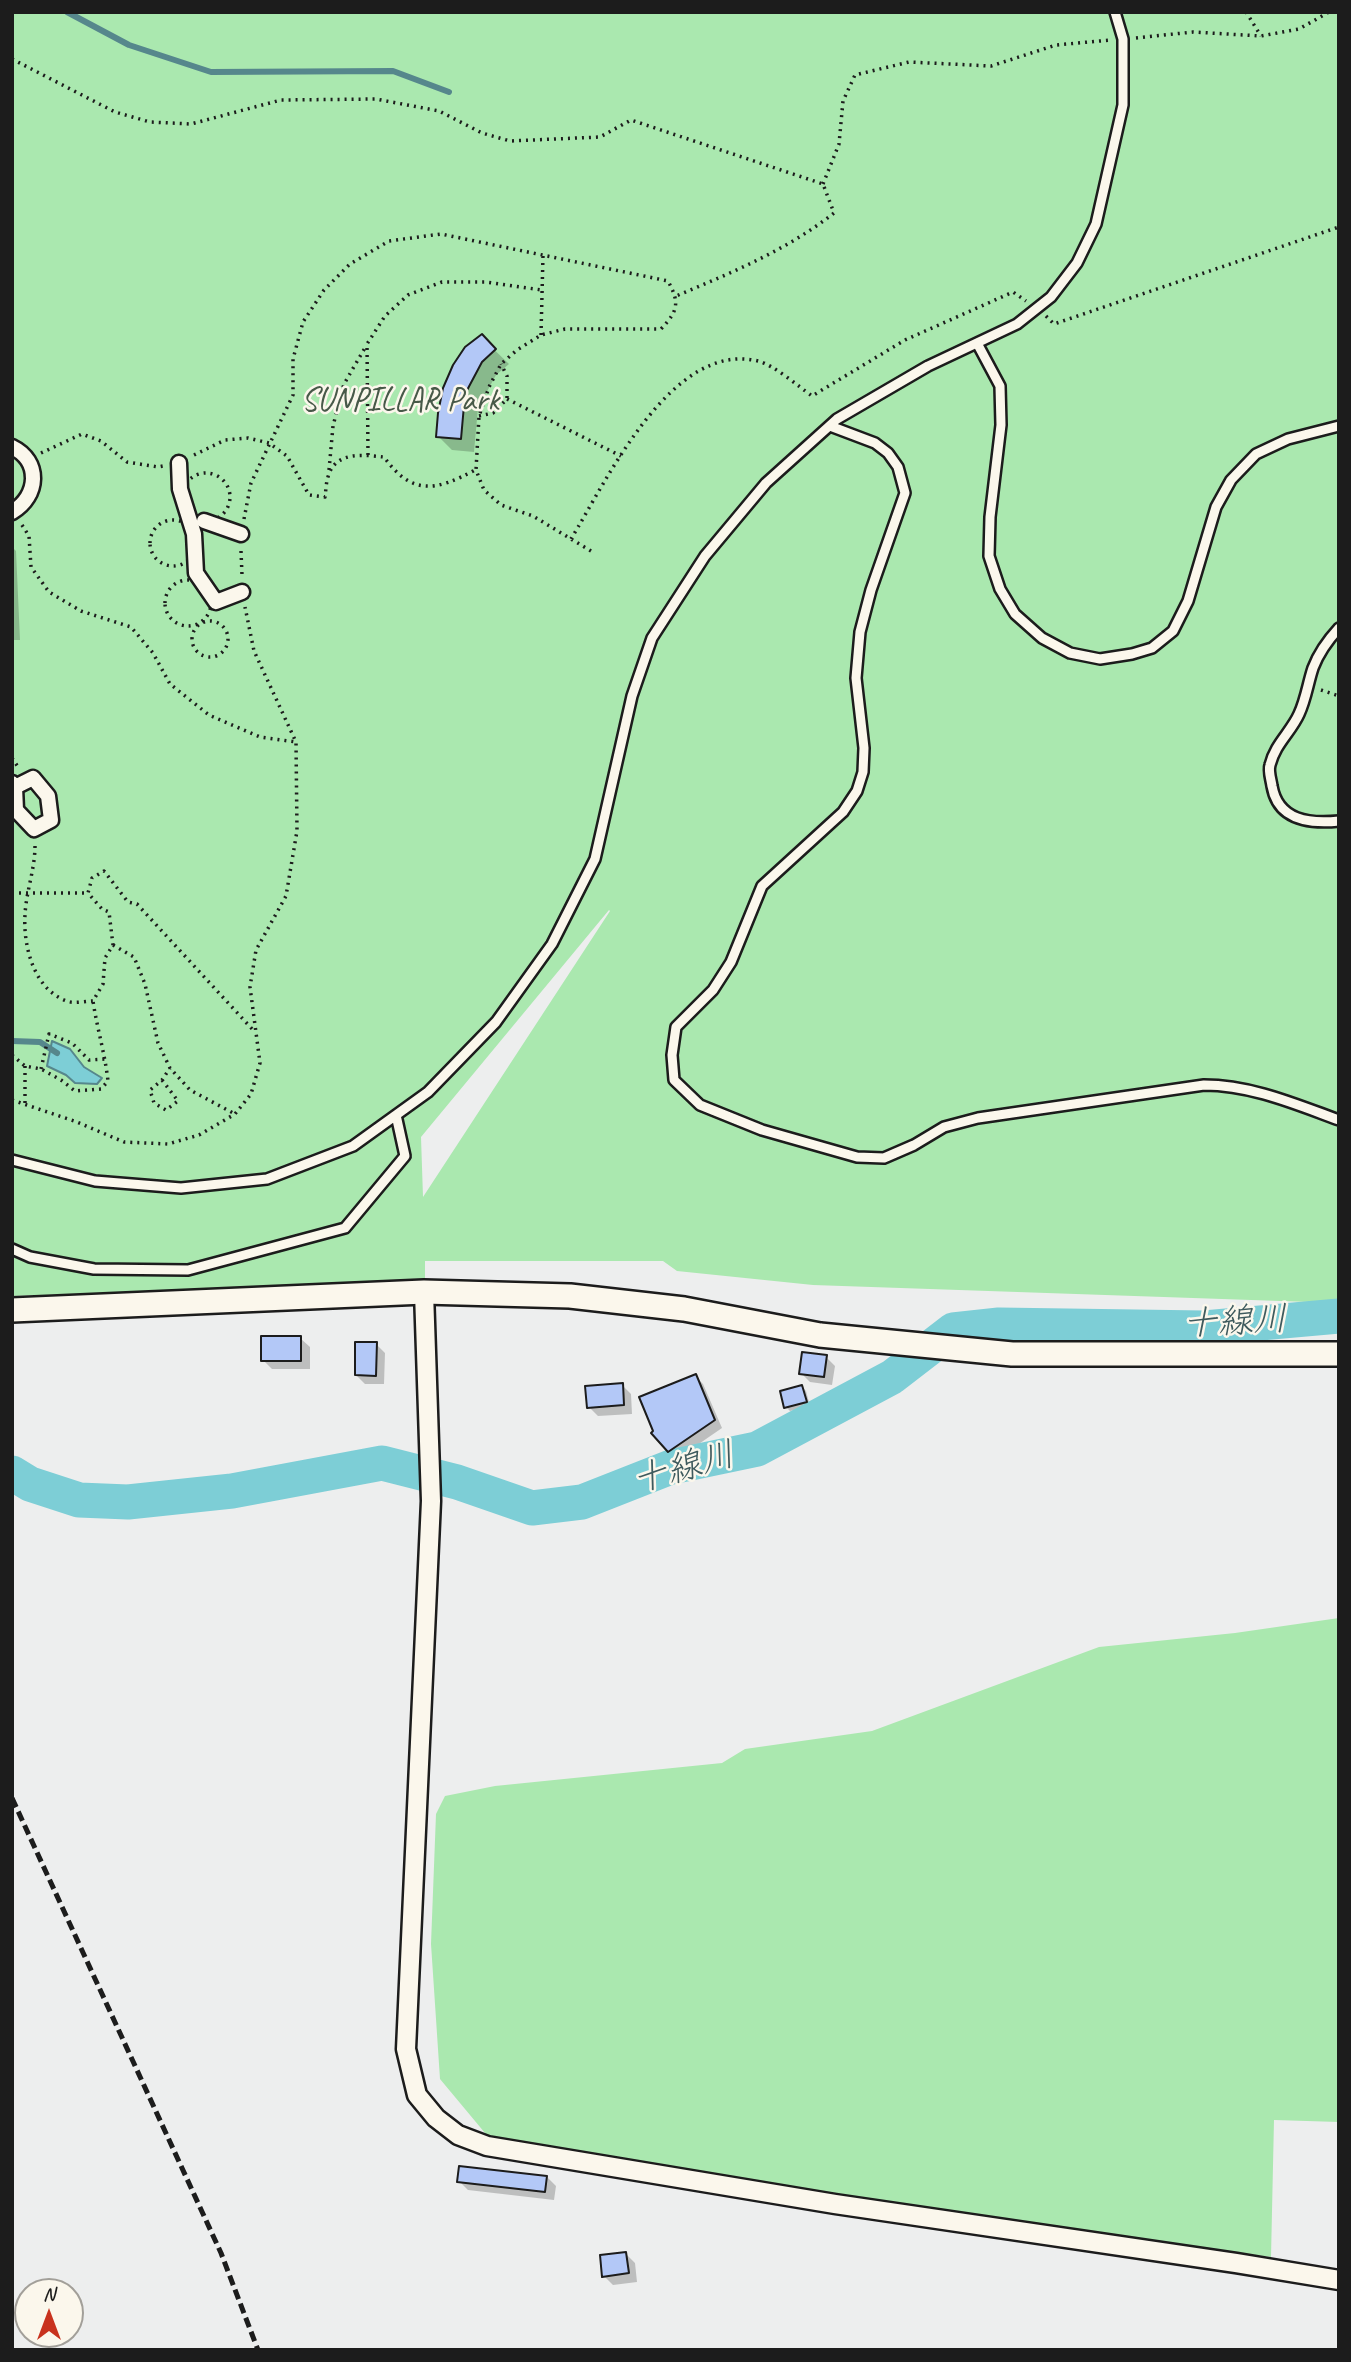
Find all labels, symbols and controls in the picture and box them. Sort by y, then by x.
park label: SUNPILLAR Park [301,381,499,421]
water label: 十線川 [1181,1299,1289,1347]
water label: 十線川 [628,1434,740,1504]
north arrow [14,2278,84,2348]
text: N [43,2282,55,2306]

